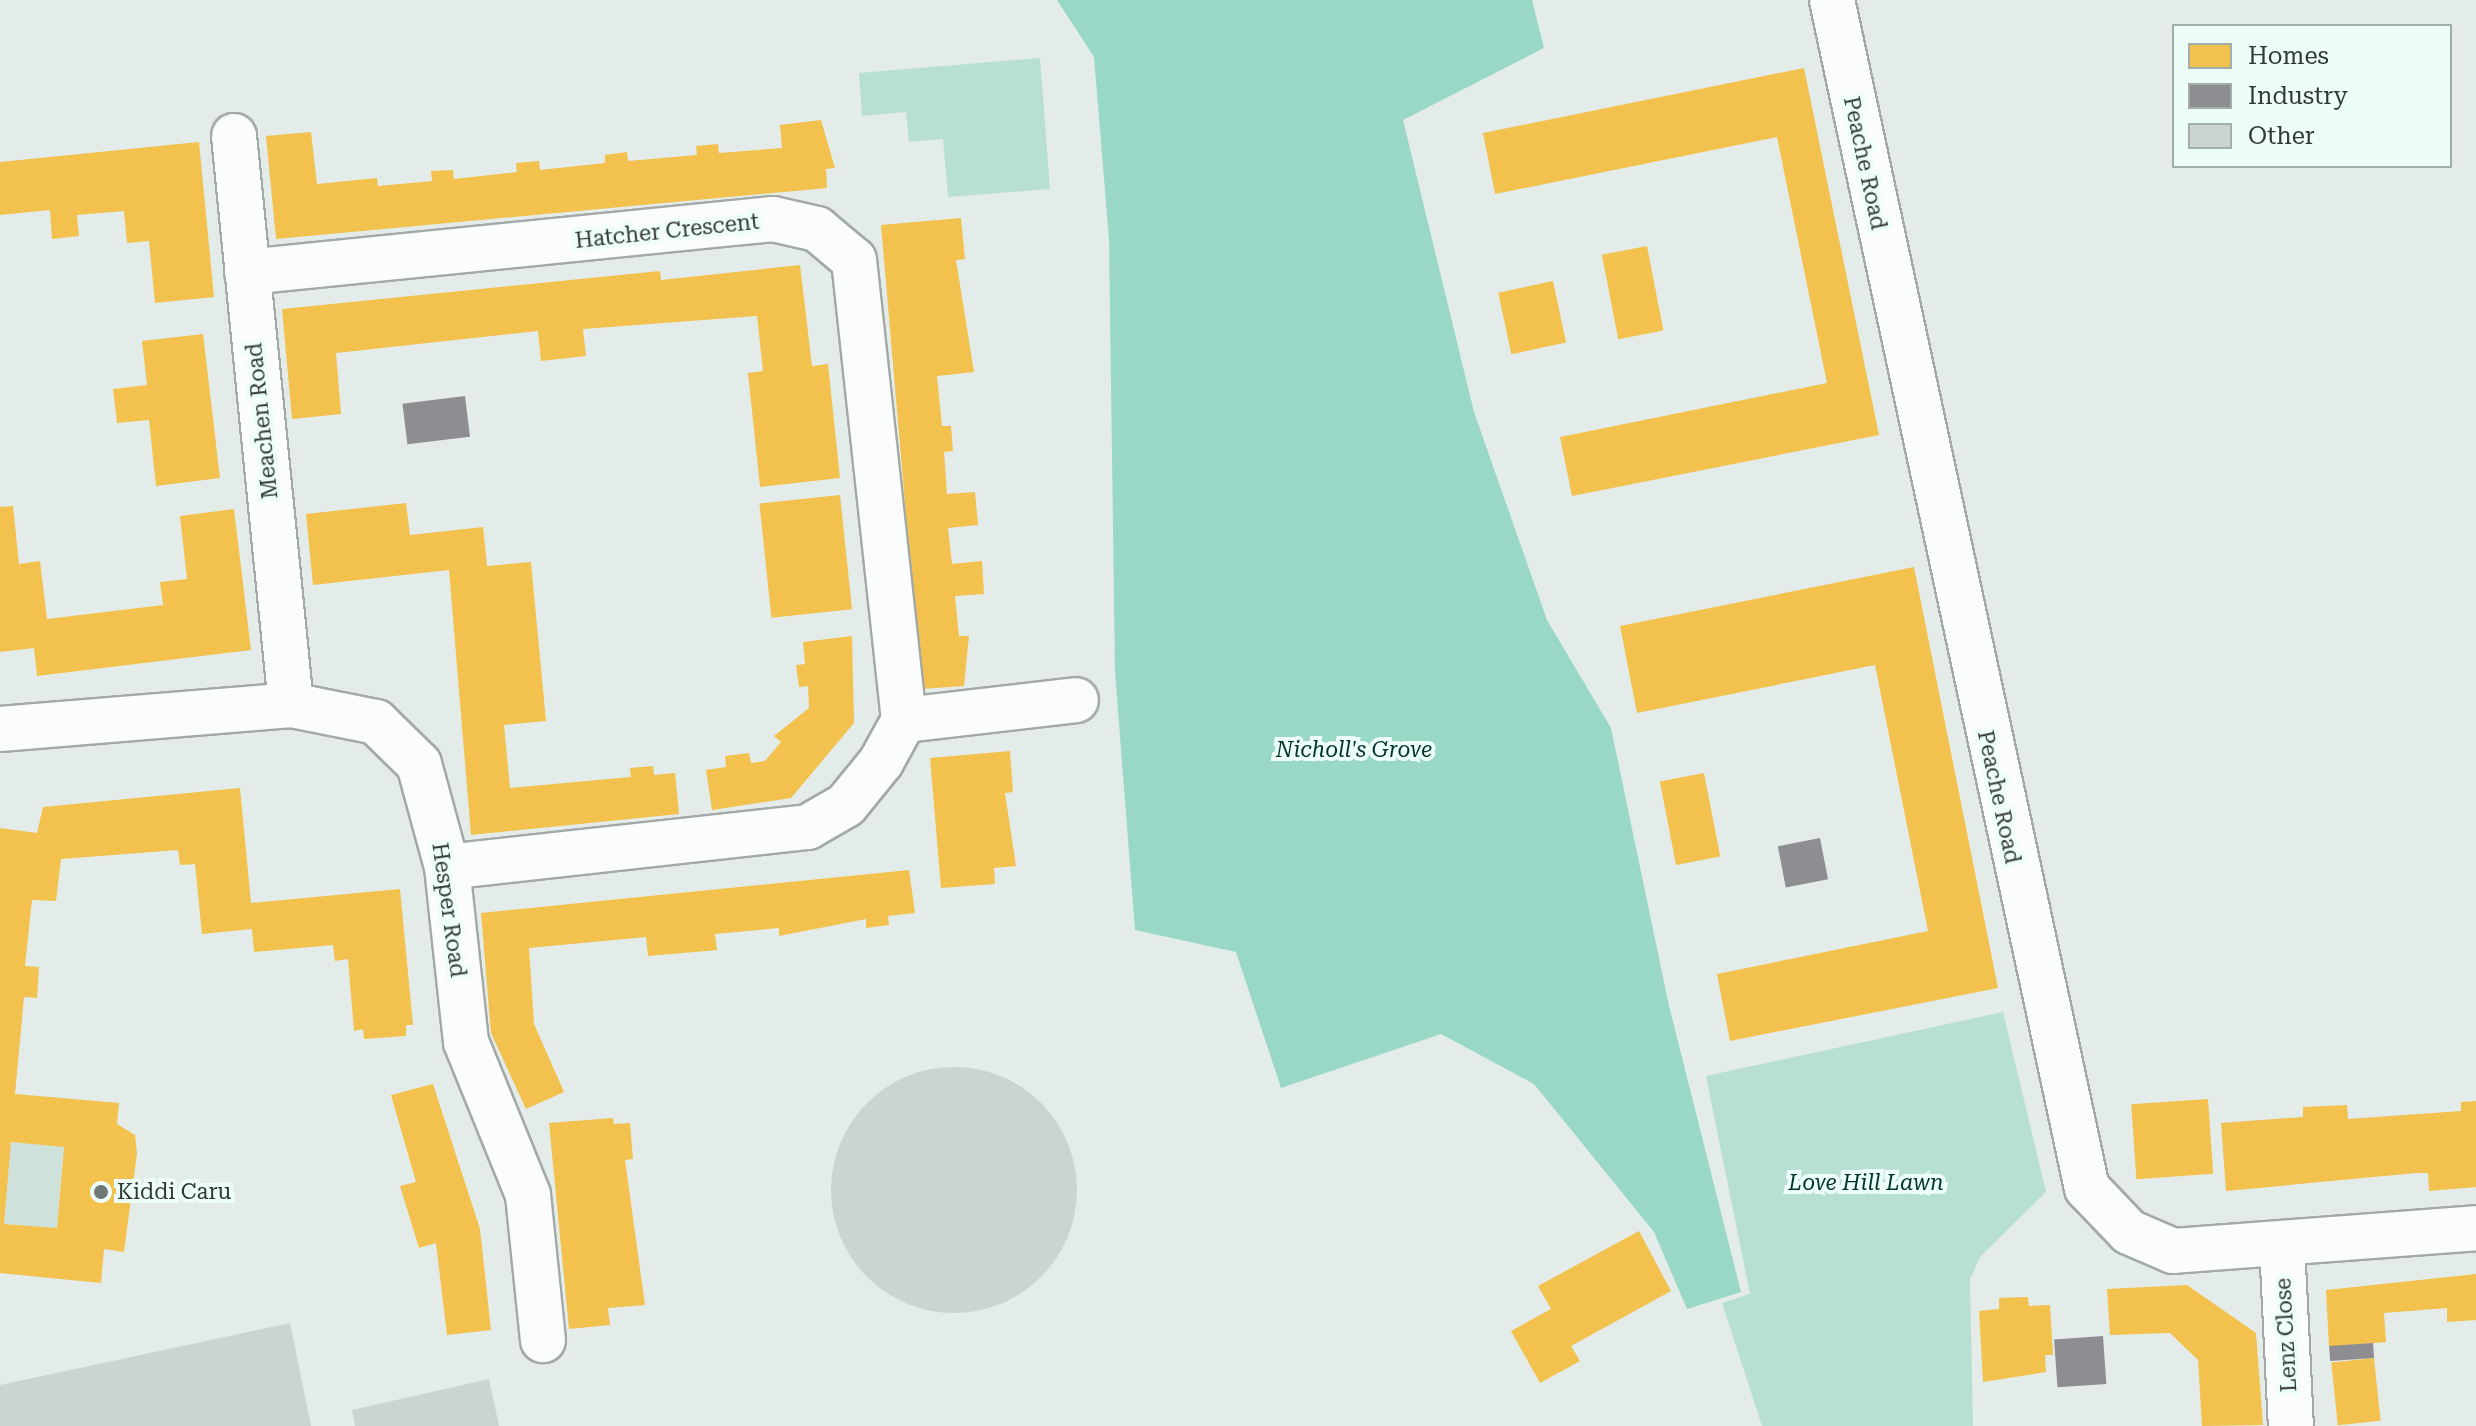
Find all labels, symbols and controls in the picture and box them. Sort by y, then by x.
legend [2172,24,2452,168]
text: Homes [2248,42,2329,70]
text: Industry [2248,82,2348,110]
street label: Peache Road [1838,94,1892,232]
text: Other [2248,122,2315,150]
street label: Hatcher Crescent [574,208,760,254]
street label: Meachen Road [241,342,283,500]
street label: Peache Road [1972,728,2026,866]
park label: Nicholl's Grove [1276,737,1432,763]
street label: Hesper Road [426,841,472,979]
park label: Love Hill Lawn [1788,1170,1944,1196]
place label: Kiddi Caru [117,1179,231,1205]
marker: Kiddi Caru [92,1183,110,1201]
street label: Lenz Close [2270,1277,2302,1393]

